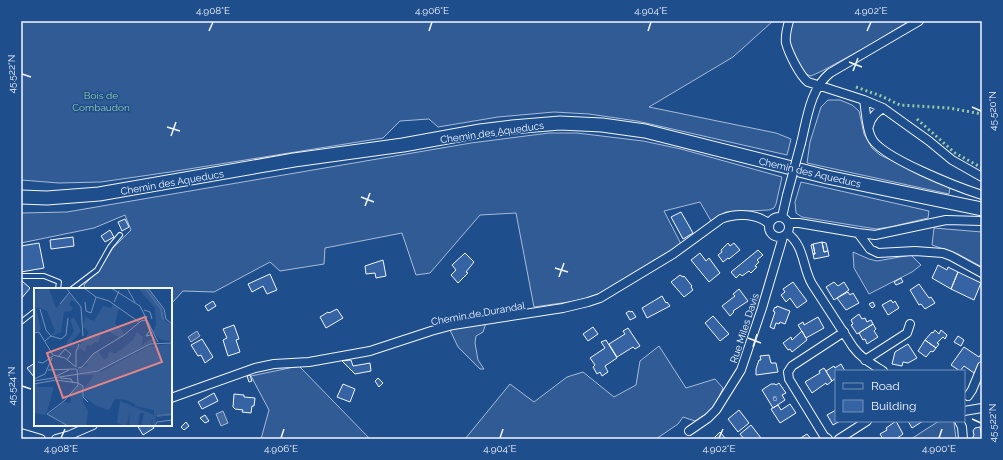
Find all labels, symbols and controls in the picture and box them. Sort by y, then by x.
text: 4.908°E [196,5,230,16]
text: 4.906°E [415,5,449,16]
text: 4.904°E [634,5,668,16]
text: 4.902°E [854,5,888,16]
text: 45.522°N [6,55,17,93]
park label: Bois de Combaudon [72,90,130,113]
text: 45.520°N [987,91,998,131]
street label: Chemin des Aqueducs [440,120,545,145]
street label: Chemin des Aqueducs [758,155,862,190]
street label: Chemin des Aqueducs [120,168,225,197]
inset map [34,288,172,426]
street label: Rue Miles Davis [728,292,761,364]
street label: Chemin de Durandal [430,300,526,327]
text: 45.524°N [6,366,17,406]
legend [835,370,965,422]
text: Road [871,379,900,393]
house number: 6 [773,393,778,403]
text: Building [871,399,917,413]
text: 45.522°N [987,404,998,442]
text: 4.908°E [44,443,78,454]
text: 4.906°E [264,443,298,454]
text: 4.904°E [483,443,517,454]
text: 4.902°E [702,443,736,454]
text: 4.900°E [922,443,956,454]

